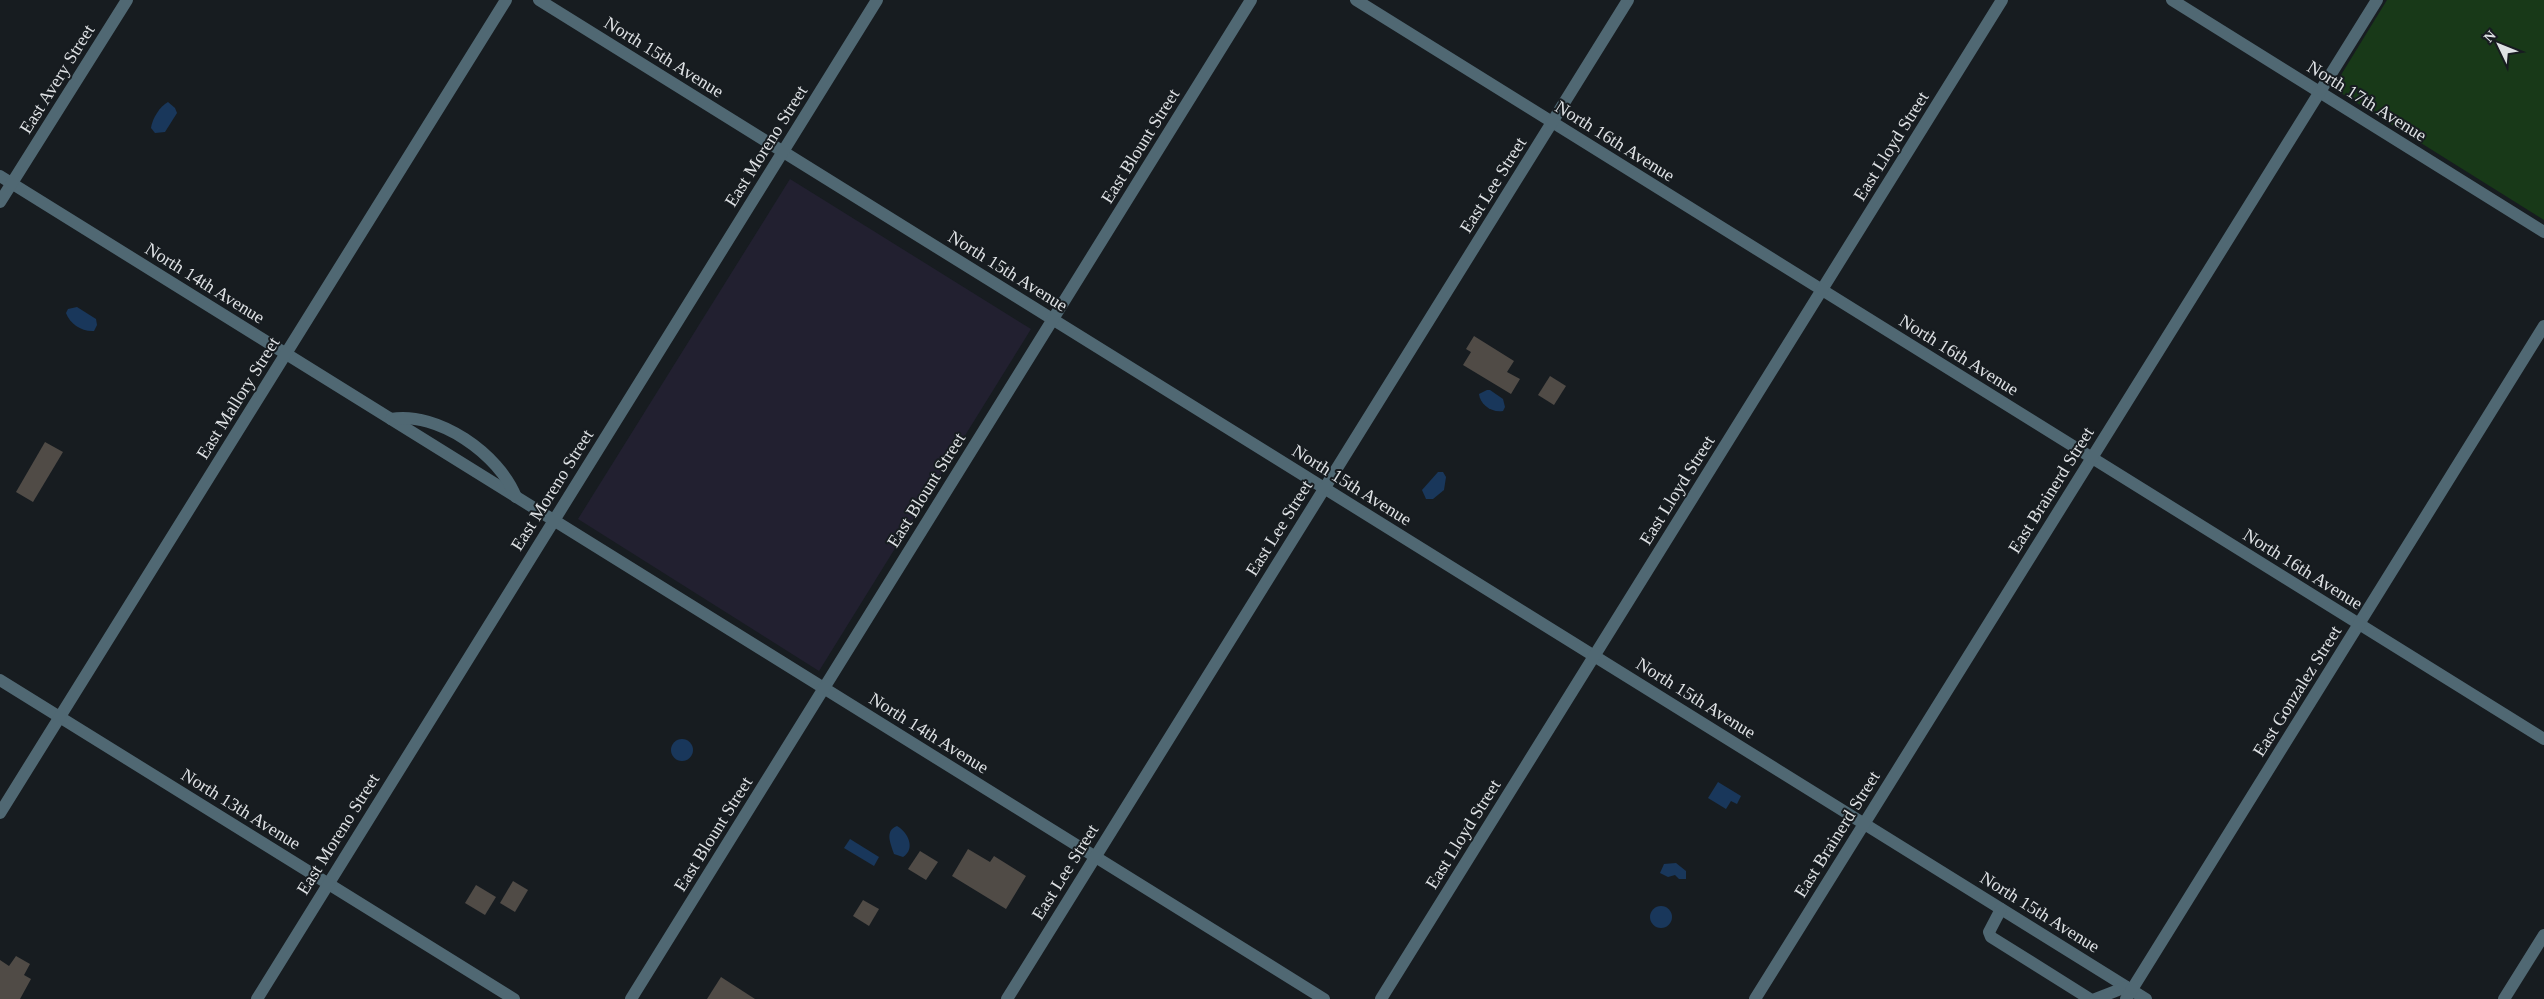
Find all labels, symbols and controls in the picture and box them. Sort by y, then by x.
street label: North 15th Avenue [601,12,727,102]
north arrow [2474,20,2524,70]
street label: East Avery Street [15,21,99,137]
text: N [2481,28,2499,45]
street label: North 17th Avenue [2304,56,2430,146]
street label: East Moreno Street [721,82,811,210]
street label: East Blount Street [1097,85,1183,207]
street label: East Lloyd Street [1849,88,1933,204]
street label: North 16th Avenue [1552,96,1678,186]
street label: East Lee Street [1456,134,1530,236]
street label: North 15th Avenue [945,226,1071,316]
street label: North 14th Avenue [142,238,268,328]
street label: North 16th Avenue [1896,310,2022,400]
street label: East Mallory Street [192,333,284,463]
street label: East Brainerd Street [2004,423,2098,557]
street label: East Moreno Street [507,426,597,554]
street label: East Blount Street [883,429,969,551]
street label: East Lloyd Street [1635,432,1719,548]
street label: North 15th Avenue [1289,440,1415,530]
street label: East Lee Street [1242,477,1316,579]
street label: North 16th Avenue [2240,524,2366,614]
street label: East Gonzalez Street [2249,622,2345,760]
street label: North 15th Avenue [1633,653,1759,743]
street label: North 14th Avenue [866,688,992,778]
street label: North 13th Avenue [178,764,304,854]
street label: East Brainerd Street [1790,767,1884,901]
street label: East Moreno Street [293,770,383,898]
street label: East Blount Street [670,773,756,895]
street label: East Lloyd Street [1421,776,1505,892]
street label: East Lee Street [1028,821,1102,923]
street label: North 15th Avenue [1977,867,2103,957]

